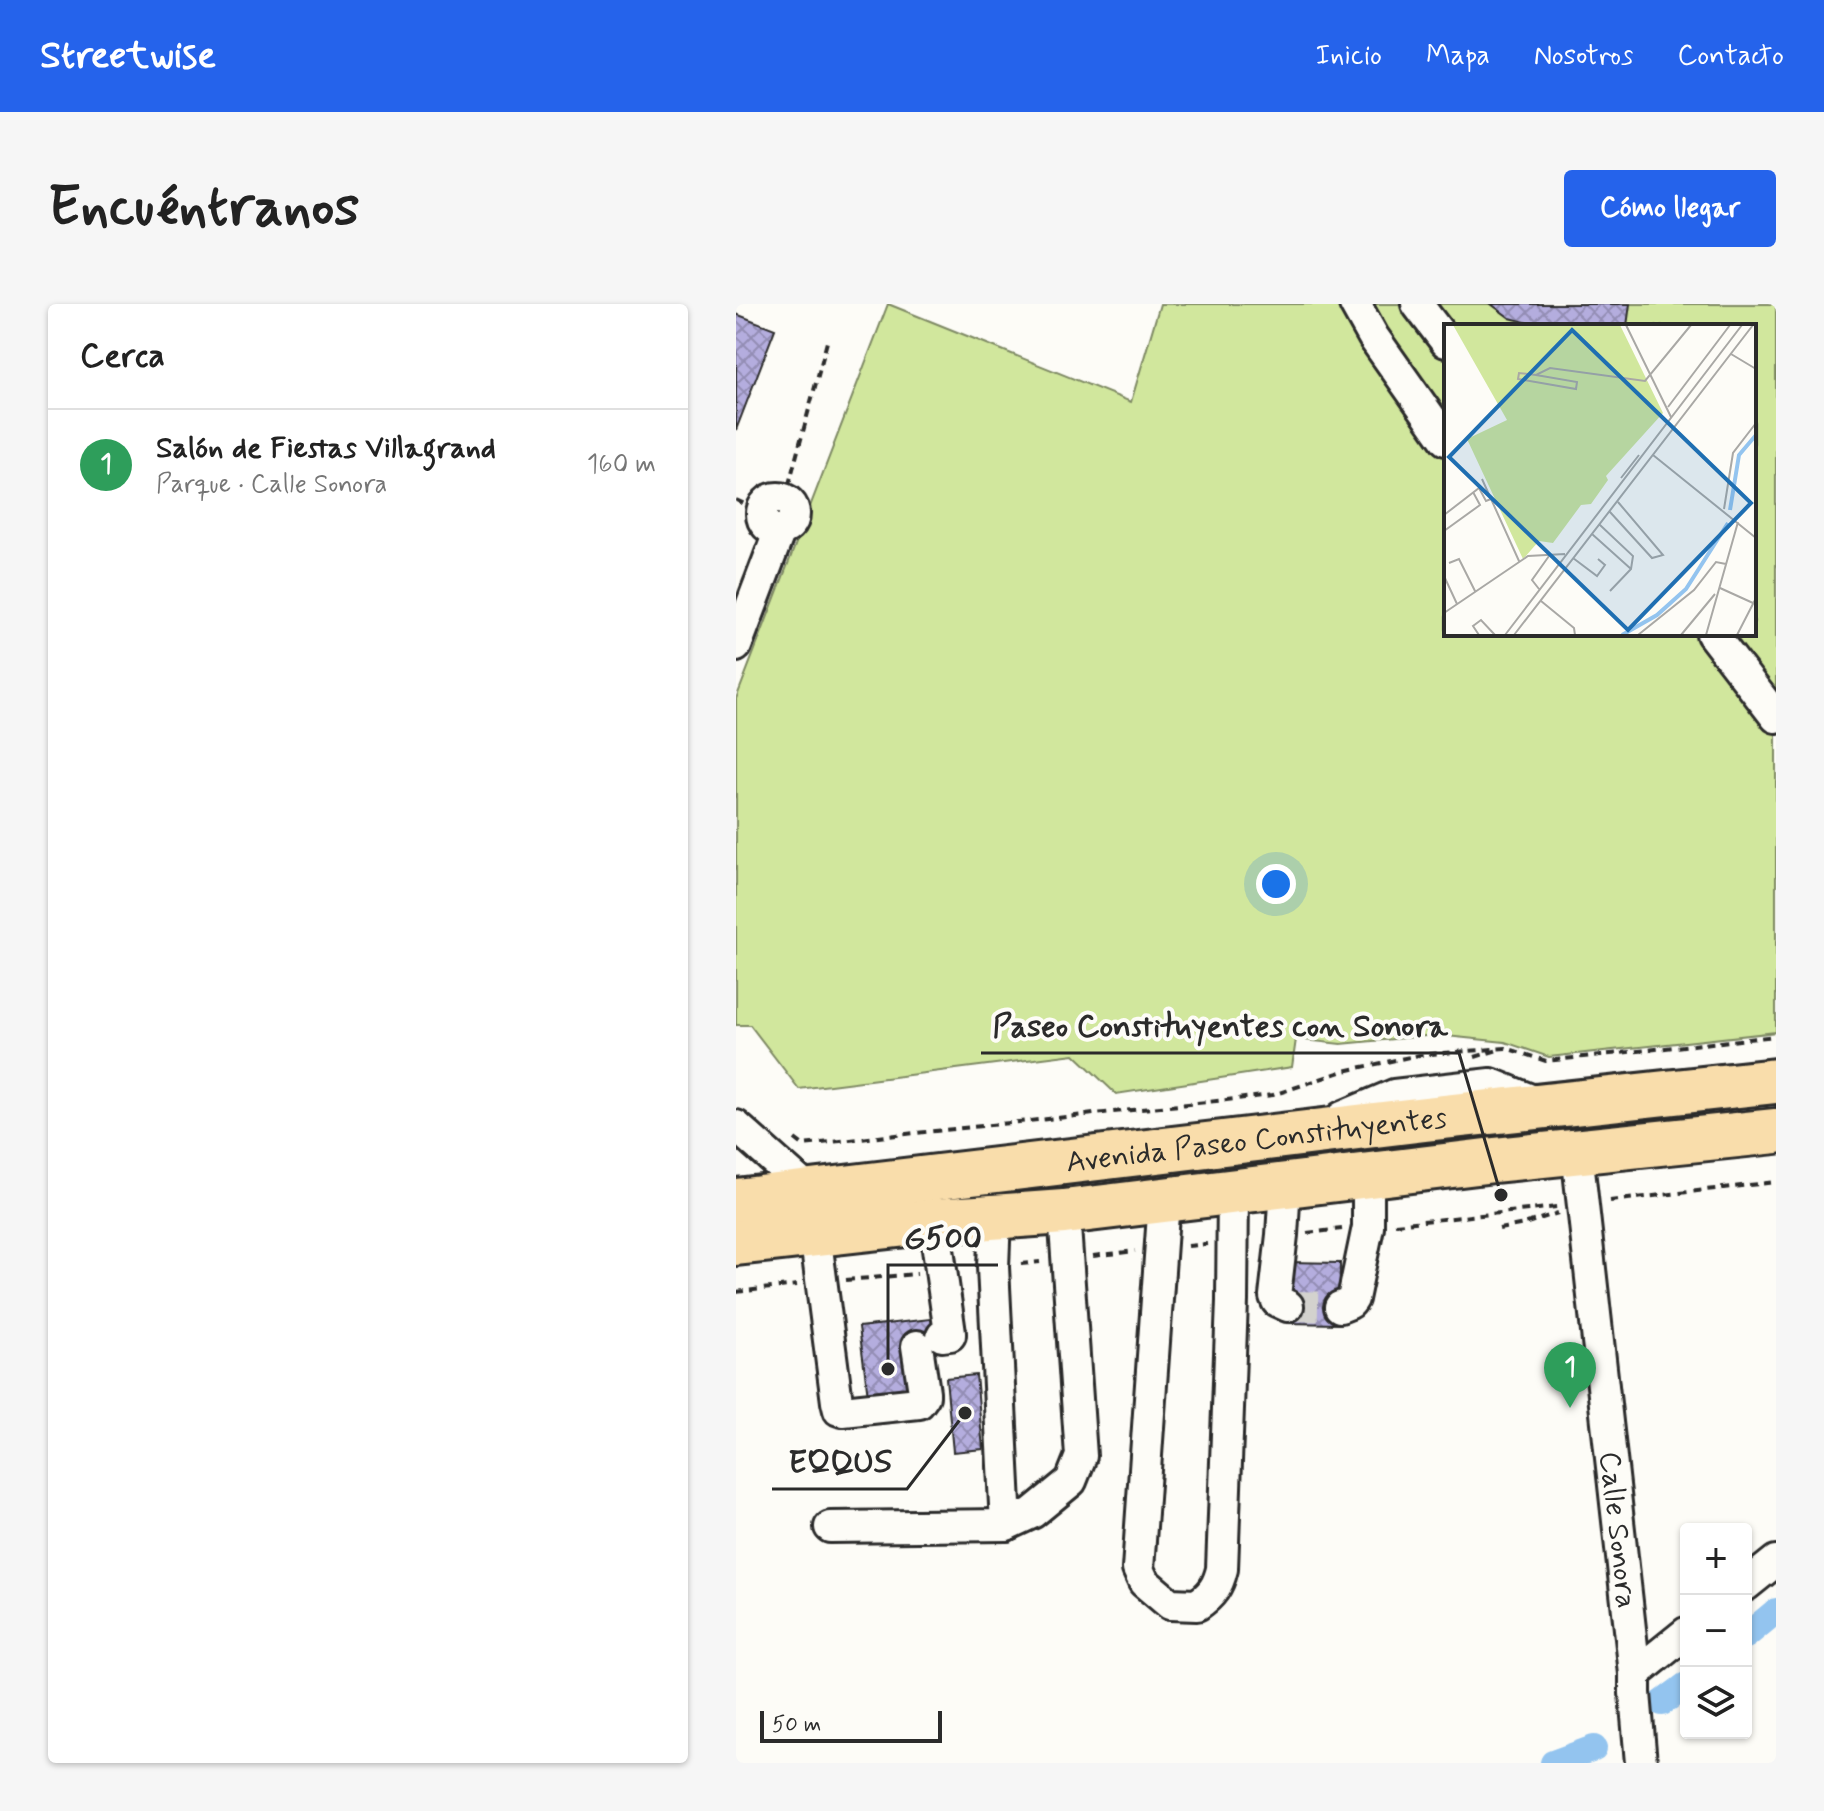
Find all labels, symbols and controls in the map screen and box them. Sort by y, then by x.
text: Streetwise [40,32,216,81]
text: Inicio [1315,38,1382,75]
text: Mapa [1426,38,1490,75]
text: Nosotros [1534,38,1633,75]
text: Contacto [1677,38,1784,75]
button: Cómo llegar [1564,170,1776,247]
text: Encuéntranos [48,172,359,245]
inset map [1444,324,1756,636]
text: Cerca [80,334,165,379]
text: Salón de Fiestas Villagrand [156,429,496,468]
text: 1 [100,448,112,482]
text: 160 m [587,448,656,482]
text: Parque · Calle Sonora [156,468,387,502]
your location [1256,864,1296,904]
callout: Paseo Constituyentes con Sonora [981,997,1459,1053]
text: Paseo Constituyentes con Sonora [992,1006,1448,1048]
street label: Avenida Paseo Constituyentes [1064,1099,1449,1183]
callout: G500 [888,1209,998,1265]
text: G500 [904,1218,982,1260]
pin: 1 [1544,1342,1596,1408]
callout: EQQUS [772,1433,907,1489]
text: EQQUS [788,1442,892,1484]
street label: Calle Sonora [1589,1449,1646,1610]
map controls [1680,1523,1752,1739]
button: + [1680,1523,1752,1595]
button: − [1680,1595,1752,1667]
button: layers [1680,1667,1752,1739]
scale bar [760,1707,942,1743]
text: 50 m [772,1711,821,1739]

